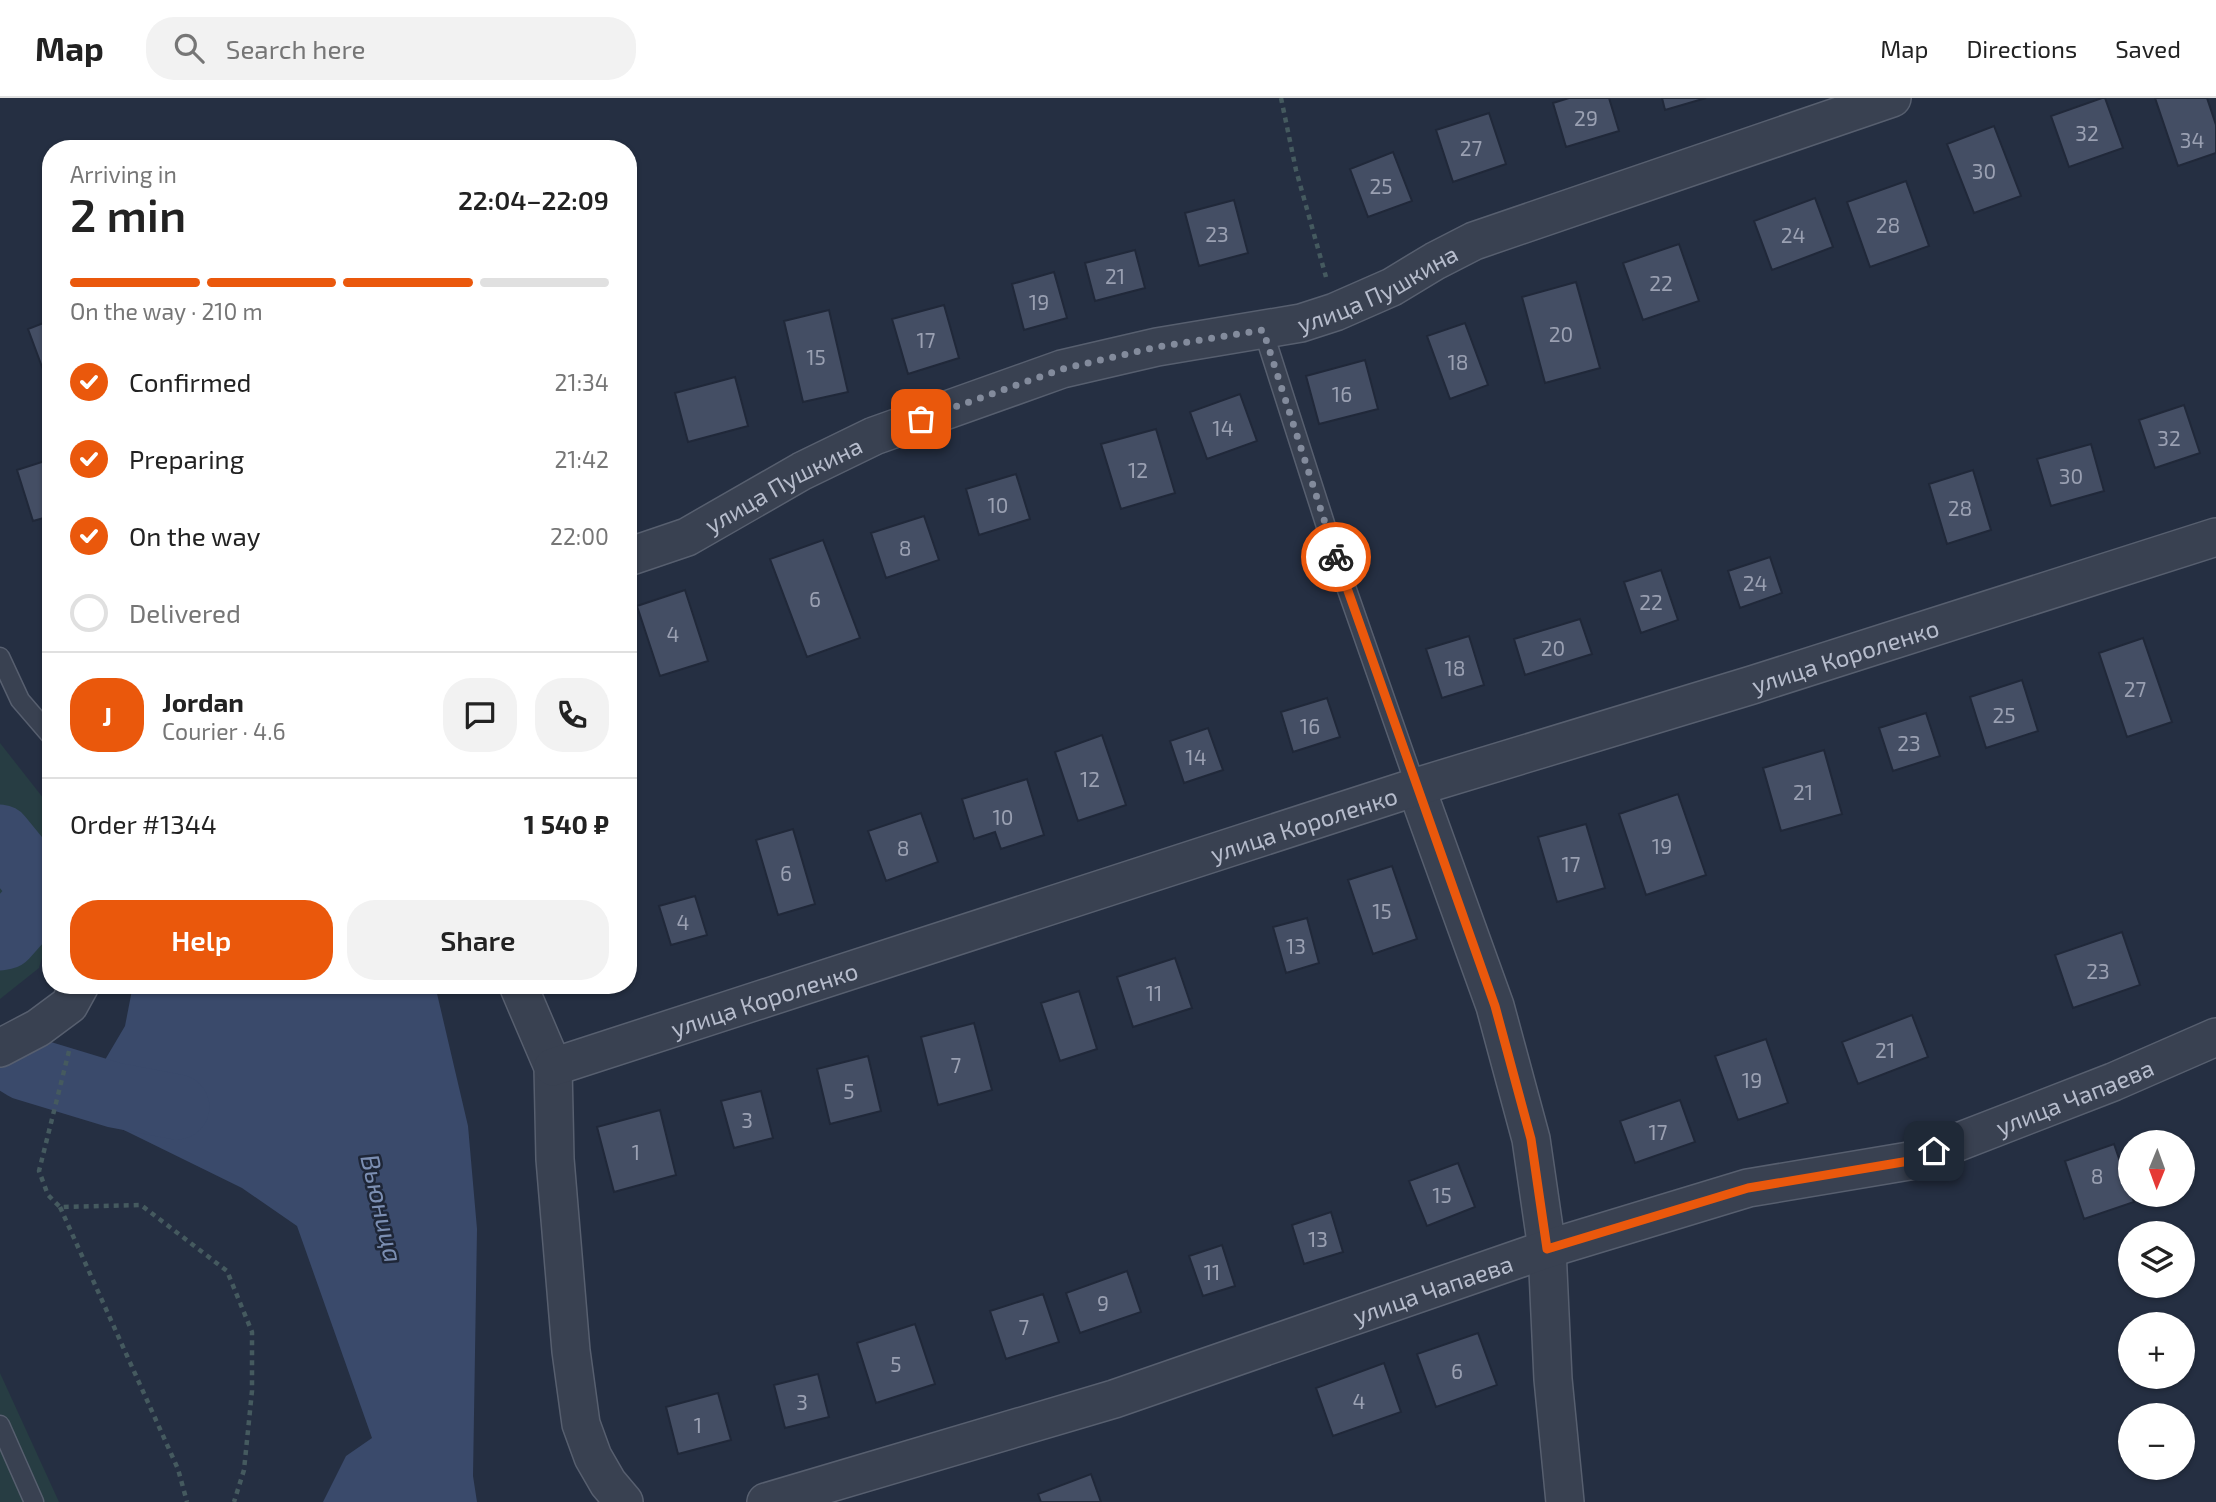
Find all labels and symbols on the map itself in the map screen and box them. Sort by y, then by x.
house number: 29 [1574,105,1598,130]
house number: 32 [2075,120,2099,145]
house number: 34 [2180,127,2204,152]
house number: 27 [1460,135,1483,160]
house number: 30 [1972,158,1996,183]
house number: 25 [1369,173,1393,198]
house number: 28 [1876,212,1900,237]
house number: 23 [1205,221,1229,246]
house number: 24 [1781,222,1805,247]
street label: улица Пушкина [1293,238,1462,339]
house number: 21 [1105,263,1125,288]
house number: 22 [1649,270,1673,295]
house number: 19 [1029,289,1049,314]
house number: 20 [1549,321,1573,346]
house number: 17 [916,327,936,352]
house number: 15 [806,344,826,369]
house number: 18 [1447,349,1469,374]
house number: 16 [1332,381,1352,406]
pin [891,389,951,449]
house number: 14 [1212,415,1234,440]
house number: 32 [2157,425,2181,450]
street label: улица Пушкина [699,430,866,539]
house number: 12 [1128,457,1148,482]
house number: 30 [2059,463,2083,488]
house number: 10 [987,492,1009,517]
house number: 28 [1948,495,1972,520]
courier [1301,522,1371,592]
house number: 8 [899,535,911,560]
house number: 24 [1743,570,1767,595]
house number: 6 [809,586,821,611]
house number: 22 [1639,589,1663,614]
street label: улица Короленко [1748,612,1942,700]
house number: 4 [667,621,679,646]
house number: 20 [1541,635,1565,660]
house number: 18 [1444,655,1466,680]
house number: 27 [2124,676,2147,701]
house number: 25 [1992,702,2016,727]
house number: 16 [1300,713,1320,738]
house number: 23 [1897,730,1921,755]
house number: 14 [1185,744,1207,769]
house number: 12 [1080,766,1100,791]
house number: 21 [1793,779,1813,804]
street label: улица Короленко [1206,780,1401,868]
house number: 10 [992,804,1014,829]
house number: 19 [1652,833,1672,858]
house number: 8 [897,835,909,860]
house number: 17 [1561,851,1581,876]
house number: 6 [780,860,792,885]
house number: 15 [1372,898,1392,923]
house number: 4 [677,909,689,934]
house number: 13 [1286,933,1306,958]
street label: улица Короленко [667,955,861,1043]
house number: 23 [2086,958,2110,983]
house number: 11 [1146,980,1162,1005]
house number: 21 [1875,1037,1895,1062]
house number: 7 [951,1052,962,1077]
street label: улица Чапаева [1991,1052,2158,1142]
house number: 19 [1742,1067,1762,1092]
house number: 5 [843,1078,855,1103]
house number: 3 [741,1107,753,1132]
house number: 17 [1648,1119,1668,1144]
pin [1904,1121,1964,1181]
north arrow [2118,1130,2194,1208]
house number: 1 [632,1139,640,1164]
water label: Вьюница [355,1151,411,1265]
house number: 8 [2091,1163,2103,1188]
house number: 15 [1432,1182,1452,1207]
house number: 13 [1308,1226,1328,1251]
street label: улица Чапаева [1349,1248,1516,1331]
house number: 11 [1204,1259,1220,1284]
house number: 9 [1097,1290,1109,1315]
house number: 7 [1019,1314,1030,1339]
house number: 5 [890,1351,902,1376]
house number: 6 [1451,1358,1463,1383]
house number: 4 [1353,1388,1365,1413]
house number: 3 [796,1389,808,1414]
house number: 1 [694,1412,702,1437]

